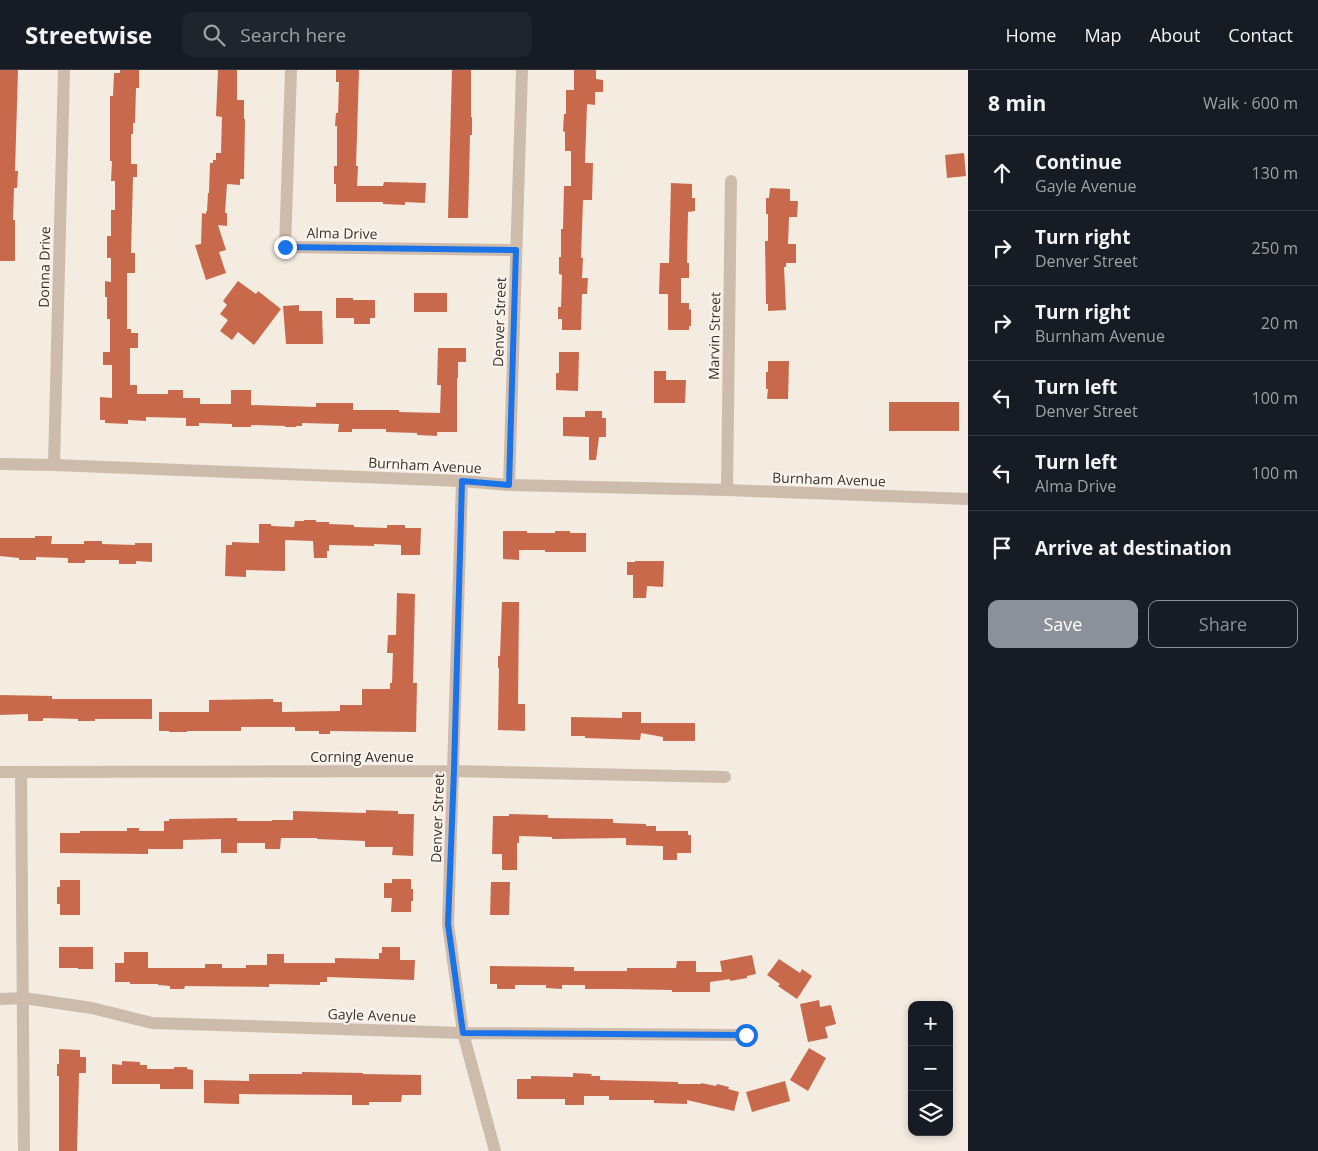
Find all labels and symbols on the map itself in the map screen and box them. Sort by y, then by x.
street label: Alma Drive [306,223,378,243]
street label: Donna Drive [34,226,54,308]
route end [274,236,297,259]
street label: Denver Street [488,277,510,367]
street label: Marvin Street [704,292,724,380]
street label: Burnham Avenue [368,453,482,477]
street label: Burnham Avenue [772,468,886,490]
street label: Corning Avenue [310,747,414,766]
street label: Denver Street [426,773,448,863]
street label: Gayle Avenue [327,1004,417,1026]
route start [735,1024,758,1047]

